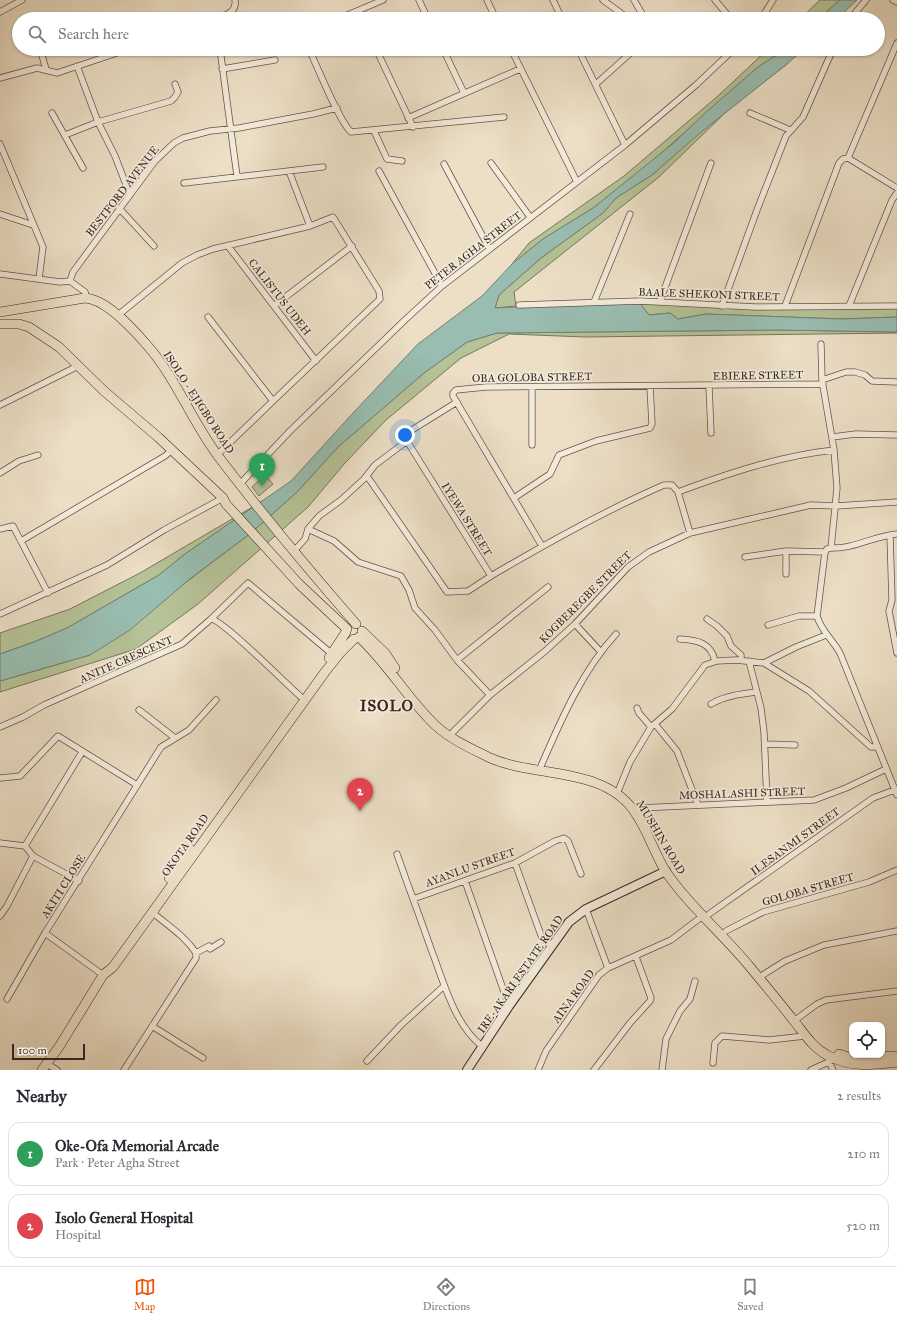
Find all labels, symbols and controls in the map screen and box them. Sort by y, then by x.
search box [12,12,885,56]
icon: search [26,23,48,45]
text: Search here [58,25,129,43]
street label: BESTFORD AVENUE [83,143,162,239]
street label: PETER AGHA STREET [422,208,525,292]
street label: CALISTUS UDEH [246,256,314,339]
street label: BAALE SHEKONI STREET [638,286,780,303]
street label: ISOLO - EJIGBO ROAD [160,348,237,457]
street label: EBIERE STREET [713,368,804,383]
street label: OBA GOLOBA STREET [472,370,593,385]
your location [395,425,415,445]
pin: 1 [249,453,275,486]
street label: IYEWA STREET [439,480,495,559]
street label: KOGBEREGBE STREET [537,548,634,646]
street label: ANITE CRESCENT [77,633,175,686]
district label: ISOLO [360,697,414,715]
pin: 2 [347,778,373,811]
street label: MOSHALASHI STREET [679,785,806,802]
street label: MUSHIN ROAD [633,798,688,877]
street label: ILESANMI STREET [748,804,843,878]
street label: OKOTA ROAD [159,811,212,879]
street label: AYANLU STREET [423,845,517,890]
street label: AKITI CLOSE [38,852,88,921]
street label: GOLOBA STREET [761,870,856,909]
street label: IRE-AKARI ESTATE ROAD [475,913,566,1036]
street label: AINA ROAD [549,967,597,1026]
map controls [849,1022,885,1058]
button: locate [849,1022,885,1058]
scale bar [12,1042,85,1061]
text: 100 m [18,1044,47,1057]
text: Nearby [16,1086,67,1107]
text: 2 results [837,1088,881,1104]
text: Oke-Ofa Memorial Arcade [55,1137,219,1155]
text: 1 [27,1146,33,1162]
text: 210 m [847,1146,880,1162]
text: Park · Peter Agha Street [55,1155,180,1171]
text: Isolo General Hospital [55,1209,193,1227]
text: 2 [27,1218,33,1234]
text: 520 m [846,1218,880,1234]
text: Hospital [55,1227,101,1243]
tab: Map [134,1276,156,1313]
tab: Directions [423,1276,470,1313]
tab: Saved [737,1276,763,1313]

